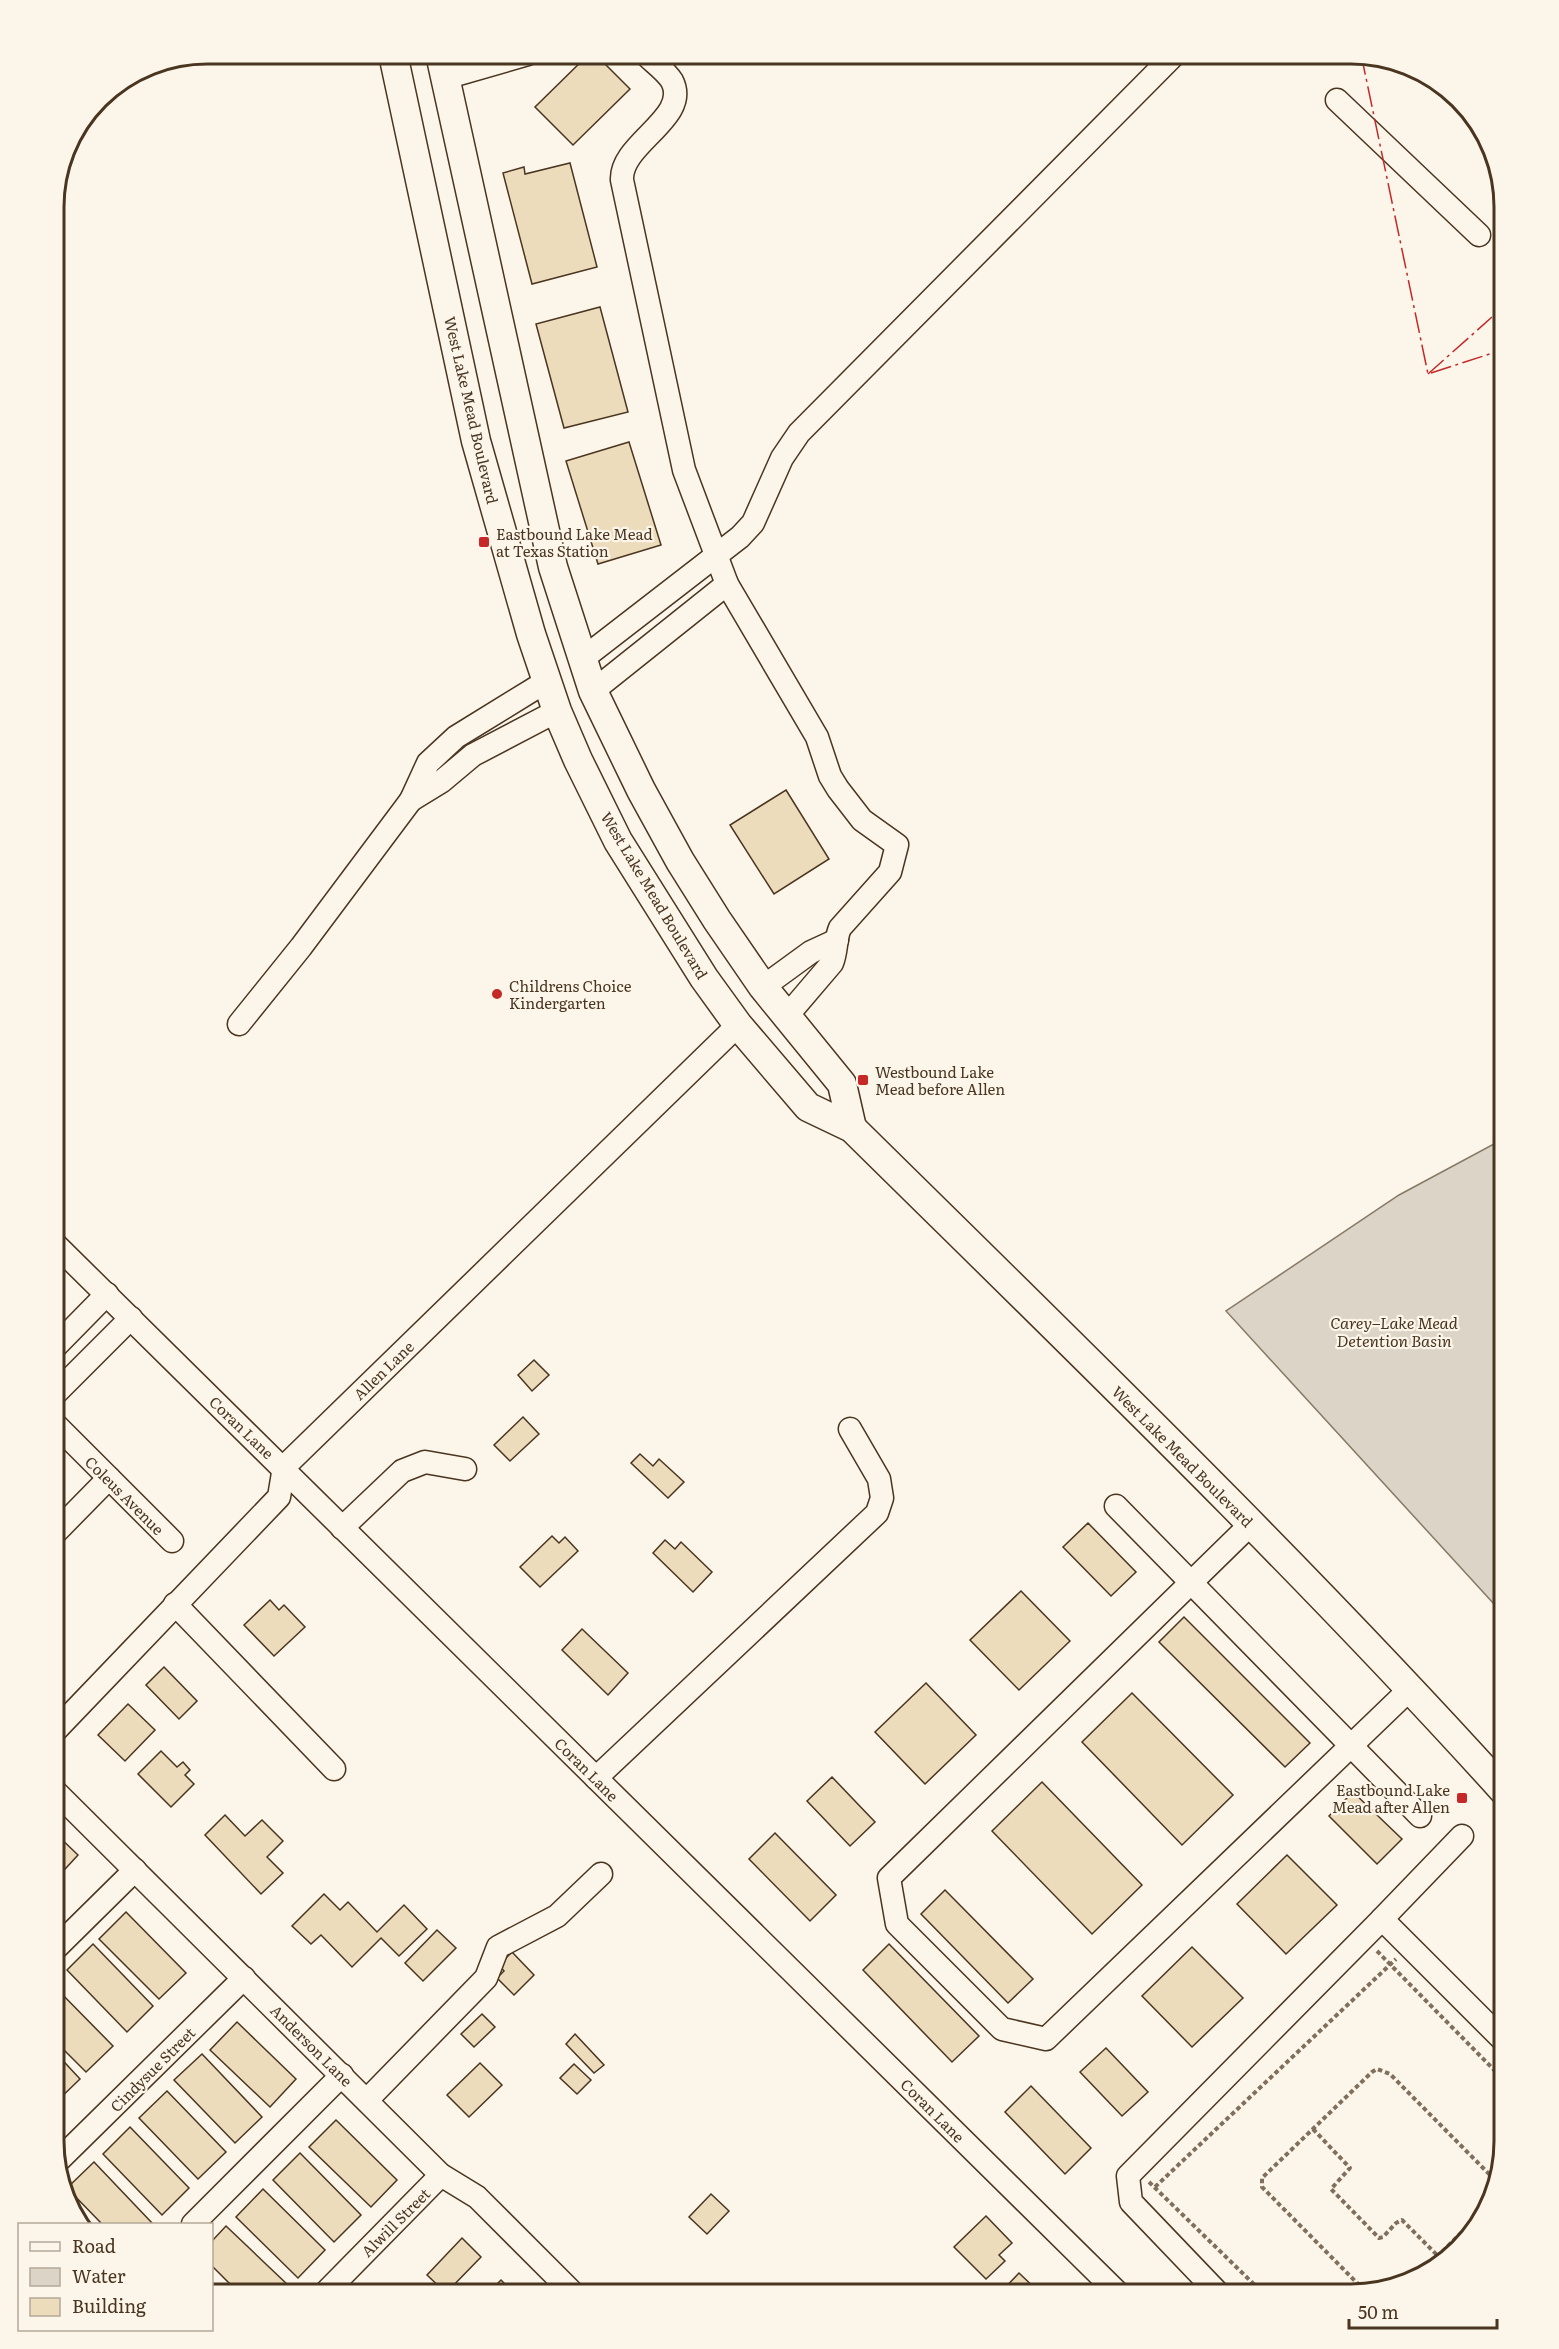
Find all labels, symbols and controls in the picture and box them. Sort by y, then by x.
street label: West Lake Mead Boulevard [439,314,505,506]
place label: Eastbound Lake Mead at Texas Station [496,522,653,562]
marker: Eastbound Lake Mead at Texas Station [477,535,491,549]
street label: West Lake Mead Boulevard [596,807,714,983]
place label: Childrens Choice Kindergarten [509,974,632,1014]
marker: Childrens Choice Kindergarten [490,987,504,1001]
place label: Westbound Lake Mead before Allen [875,1060,1005,1100]
marker: Westbound Lake Mead before Allen [856,1073,870,1087]
water label: Carey–Lake Mead Detention Basin [1330,1310,1459,1352]
street label: Allen Lane [347,1335,419,1405]
street label: West Lake Mead Boulevard [1107,1380,1259,1532]
street label: Coran Lane [204,1390,280,1464]
street label: Coleus Avenue [80,1450,170,1540]
street label: Coran Lane [550,1732,624,1806]
place label: Eastbound Lake Mead after Allen [1332,1778,1450,1818]
marker: Eastbound Lake Mead after Allen [1455,1791,1469,1805]
street label: Anderson Lane [266,1999,358,2091]
street label: Cindysue Street [104,2021,200,2117]
street label: Coran Lane [896,2073,970,2147]
street label: Alwill Street [355,2182,435,2262]
legend [18,2223,213,2331]
text: Road [72,2232,116,2259]
text: Water [72,2262,126,2289]
text: Building [72,2292,147,2319]
scale bar [1349,2292,1498,2330]
text: 50 m [1358,2298,1399,2325]

